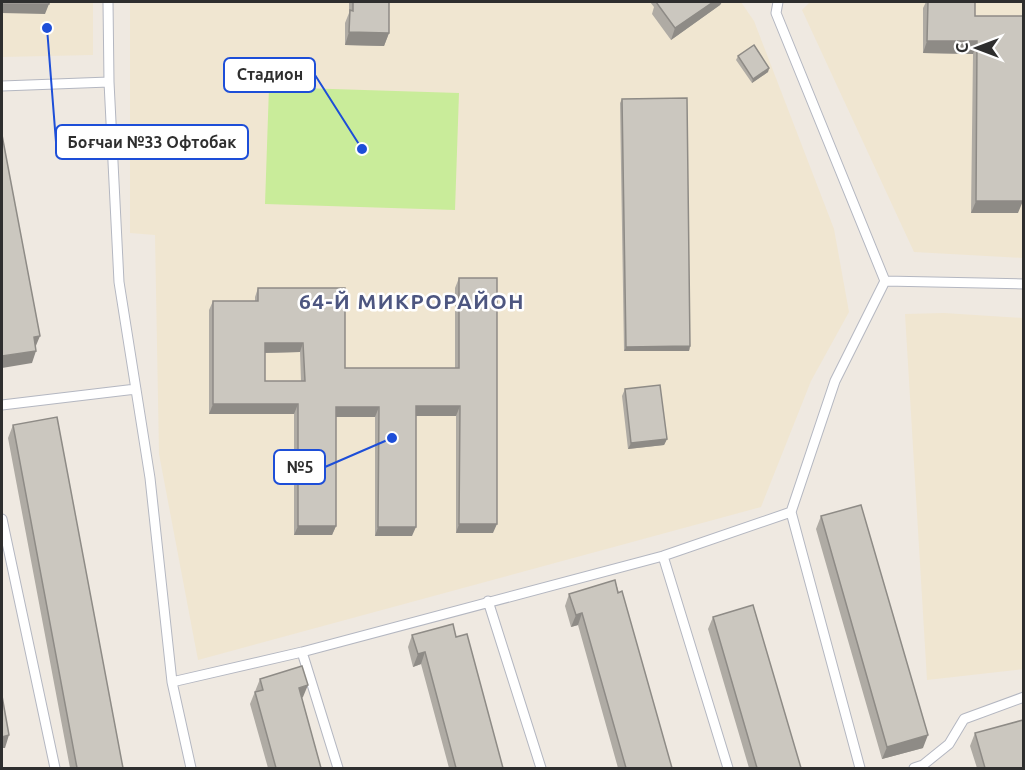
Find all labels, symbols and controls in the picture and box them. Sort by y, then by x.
north arrow [947,18,1007,78]
text: С [953,43,971,53]
callout: Стадион [224,58,315,92]
text: Стадион [237,65,303,83]
callout: Боғчаи №33 Офтобак [56,125,248,159]
text: Боғчаи №33 Офтобак [68,133,236,151]
district label: 64-Й МИКРОРАЙОН [299,289,525,313]
callout: №5 [274,450,325,484]
text: №5 [287,458,313,476]

